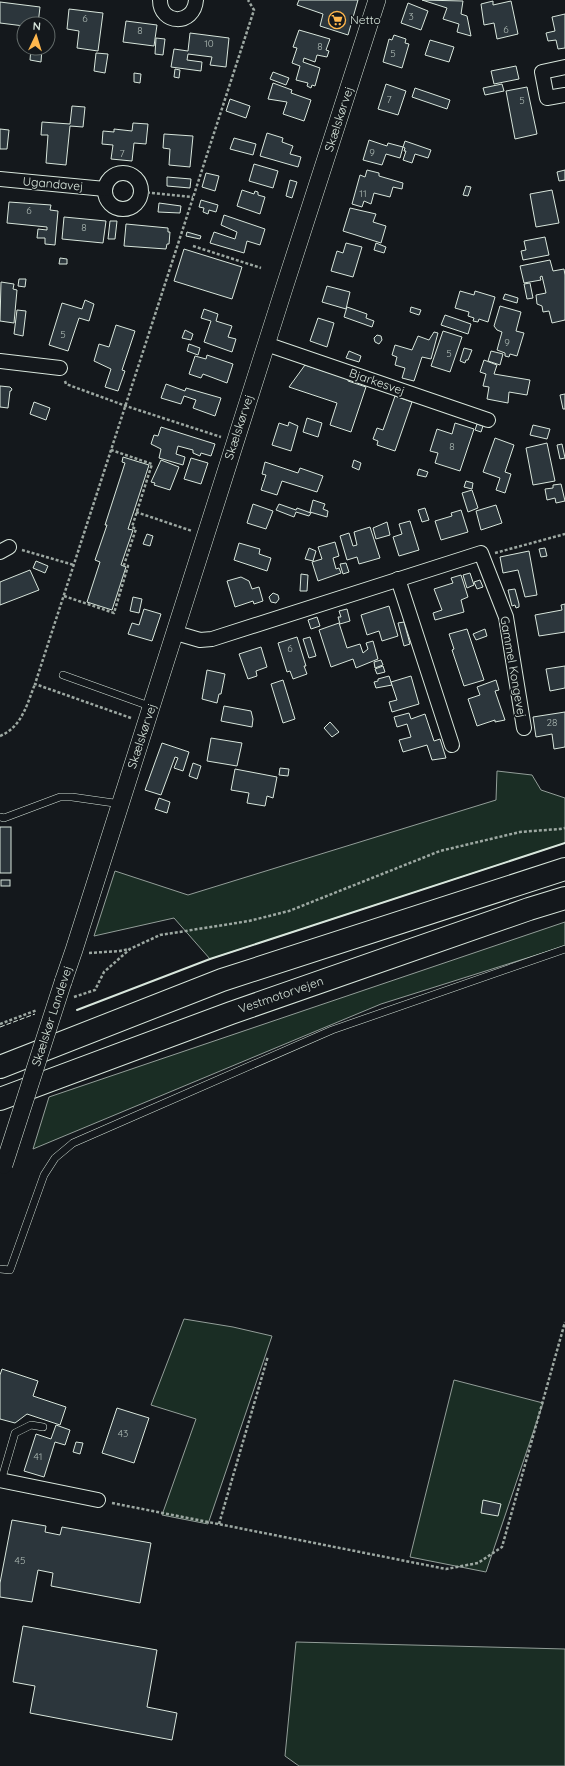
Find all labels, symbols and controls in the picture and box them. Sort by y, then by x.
supermarket icon: Netto [327,10,347,30]
house number: 3 [408,10,414,23]
house number: 6 [82,12,88,25]
place label: Netto [350,12,381,27]
north arrow [16,16,56,56]
text: N [32,19,41,33]
house number: 6 [503,23,509,36]
house number: 8 [137,24,143,37]
house number: 10 [204,37,214,50]
house number: 8 [317,40,323,53]
house number: 5 [390,47,396,60]
street label: Skælskørvej [321,84,356,153]
house number: 7 [386,93,392,106]
house number: 5 [519,94,525,107]
house number: 9 [369,146,375,159]
house number: 7 [119,147,125,160]
street label: Ugandavej [22,173,84,194]
house number: 11 [359,187,367,200]
house number: 6 [26,204,32,217]
house number: 8 [81,221,87,234]
house number: 5 [60,328,66,341]
house number: 9 [504,336,510,349]
house number: 5 [446,347,452,360]
street label: Bjarkesvej [347,365,407,398]
street label: Skælskørvej [221,392,256,461]
house number: 8 [449,440,455,453]
street label: Gammel Kongevej [497,615,530,719]
house number: 6 [287,642,293,655]
street label: Skælskørvej [124,701,159,770]
house number: 28 [547,716,557,729]
street label: Skælskør Landevej [28,964,75,1068]
street label: Vestmotorvejen [236,973,325,1016]
house number: 43 [118,1427,128,1440]
house number: 41 [34,1450,42,1463]
house number: 45 [15,1554,25,1567]

